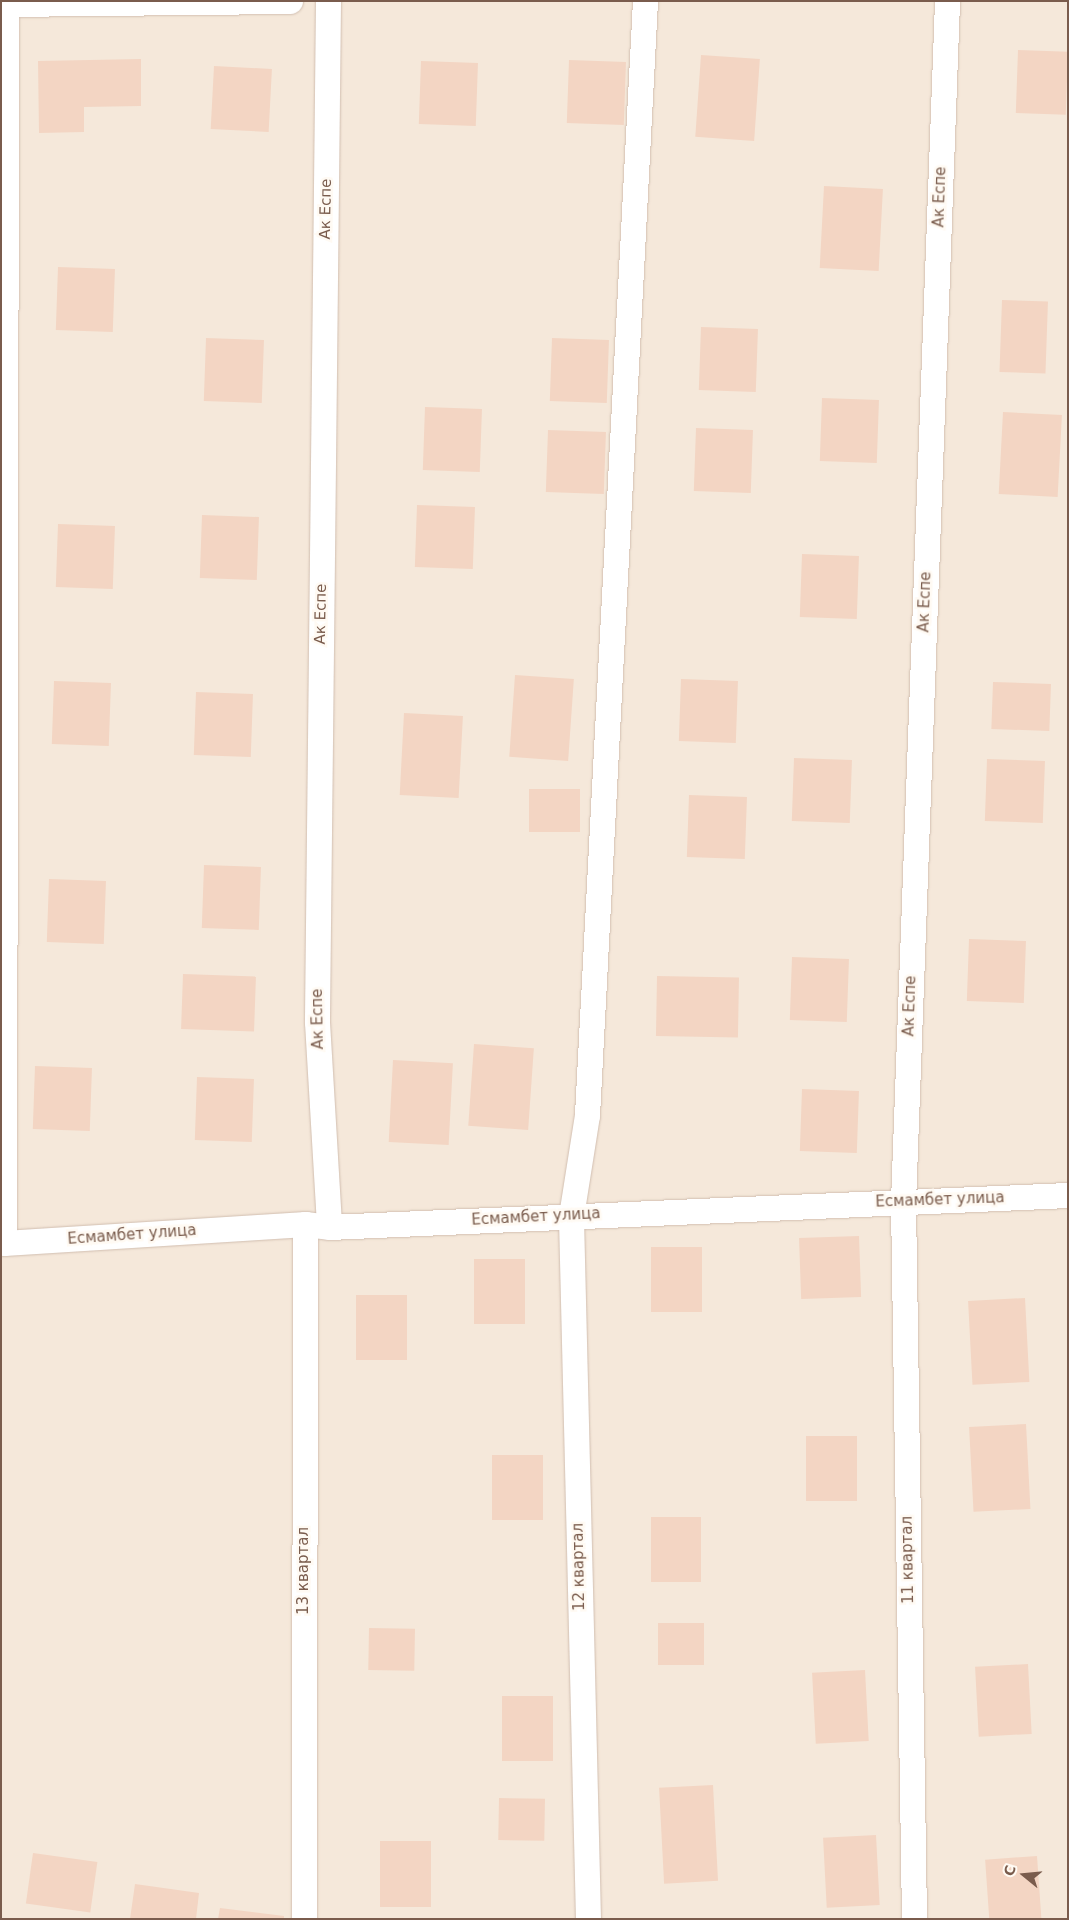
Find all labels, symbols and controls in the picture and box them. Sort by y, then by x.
street label: Ак Еспе [930,166,950,228]
street label: Ак Еспе [316,178,336,240]
street label: Ак Еспе [915,571,935,633]
street label: Ак Еспе [311,583,331,645]
street label: Ак Еспе [900,975,920,1037]
street label: Ак Еспе [308,988,328,1050]
street label: Есмамбет улица [875,1189,1005,1211]
street label: Есмамбет улица [471,1205,601,1229]
street label: Есмамбет улица [67,1222,197,1248]
street label: 11 квартал [898,1516,918,1604]
street label: 12 квартал [569,1523,589,1611]
street label: 13 квартал [295,1527,313,1615]
north arrow [999,1850,1049,1900]
text: С [1001,1863,1019,1878]

